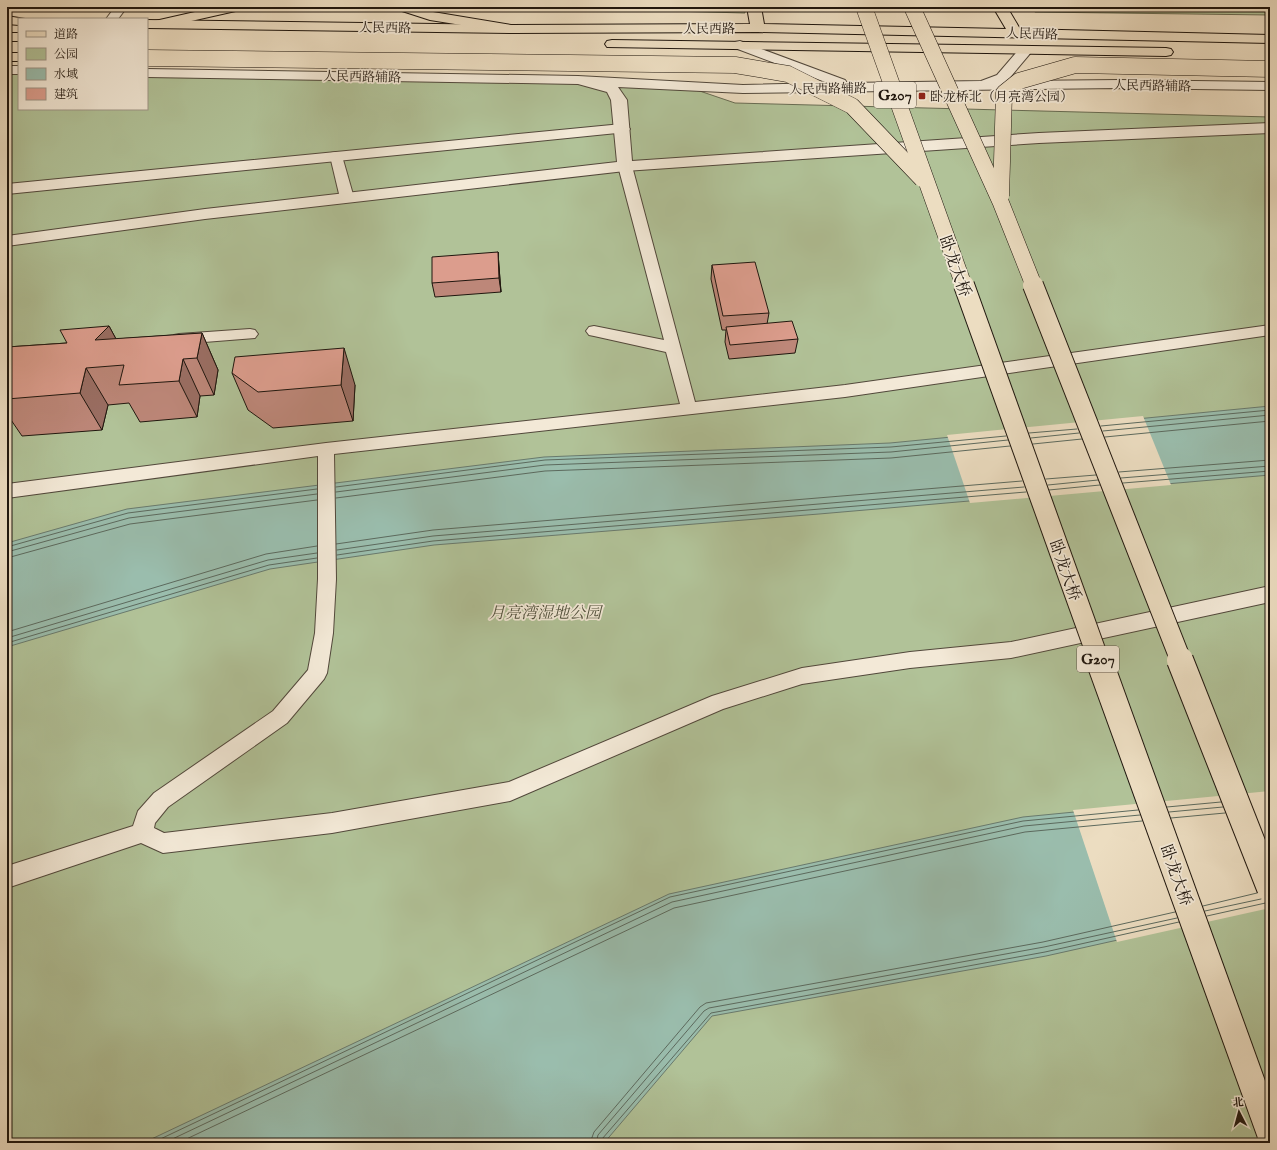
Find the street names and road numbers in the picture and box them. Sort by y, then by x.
street label: 人民西路 [359,20,411,37]
street label: 人民西路 [683,21,735,38]
street label: 人民西路 [1006,25,1058,44]
street label: 人民西路辅路 [323,68,401,87]
street label: 人民西路辅路 [1113,77,1191,96]
street label: 人民西路辅路 [789,80,867,99]
road number: G207 [874,82,916,108]
street label: 卧龙大桥 [934,233,974,300]
street label: 卧龙大桥 [1044,537,1084,604]
road number: G207 [1077,646,1119,672]
street label: 卧龙大桥 [1155,842,1195,909]

